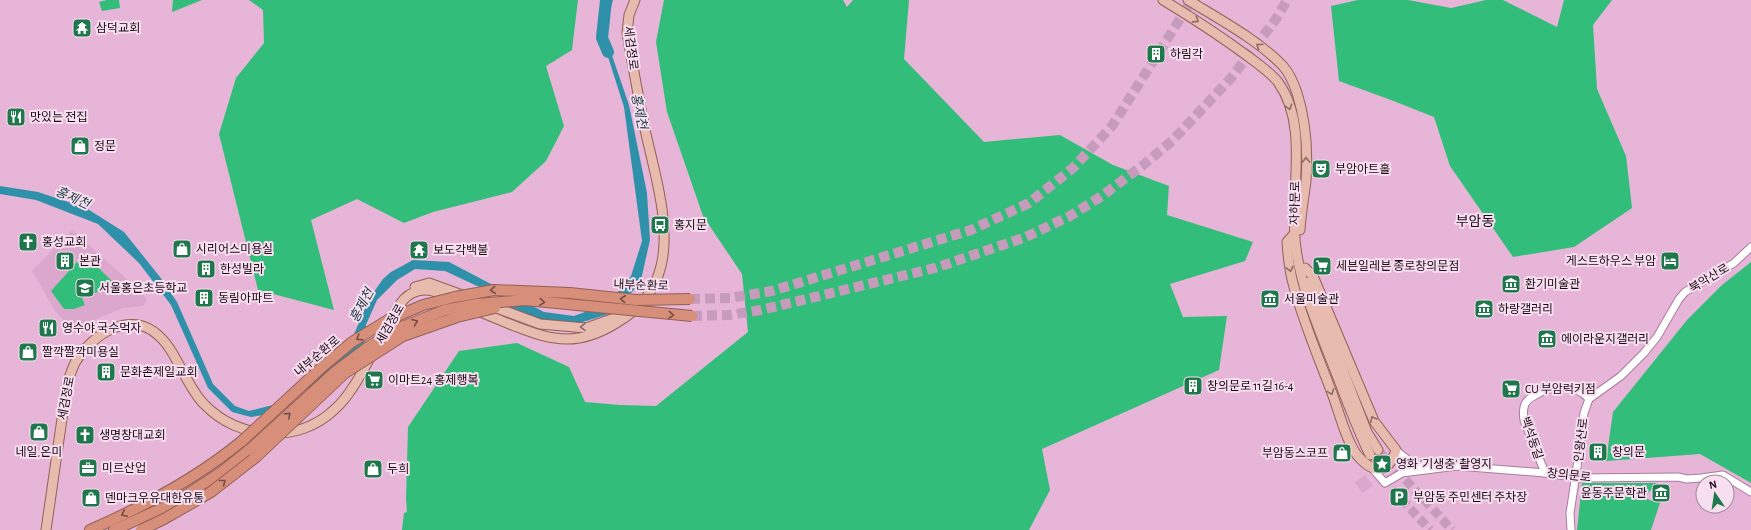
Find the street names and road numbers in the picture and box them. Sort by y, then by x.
street label: 세검정로 [622,25,640,71]
street label: 자하문로 [1289,181,1301,225]
street label: 북악산로 [1687,261,1731,295]
street label: 내부순환로 [613,277,669,292]
street label: 세검정로 [374,302,406,346]
street label: 내부순환로 [291,333,342,378]
street label: 세검정로 [56,375,76,421]
street label: 백석동길 [1519,415,1545,461]
street label: 인왕산로 [1572,417,1590,463]
street label: 창의문로 [1546,467,1592,483]

